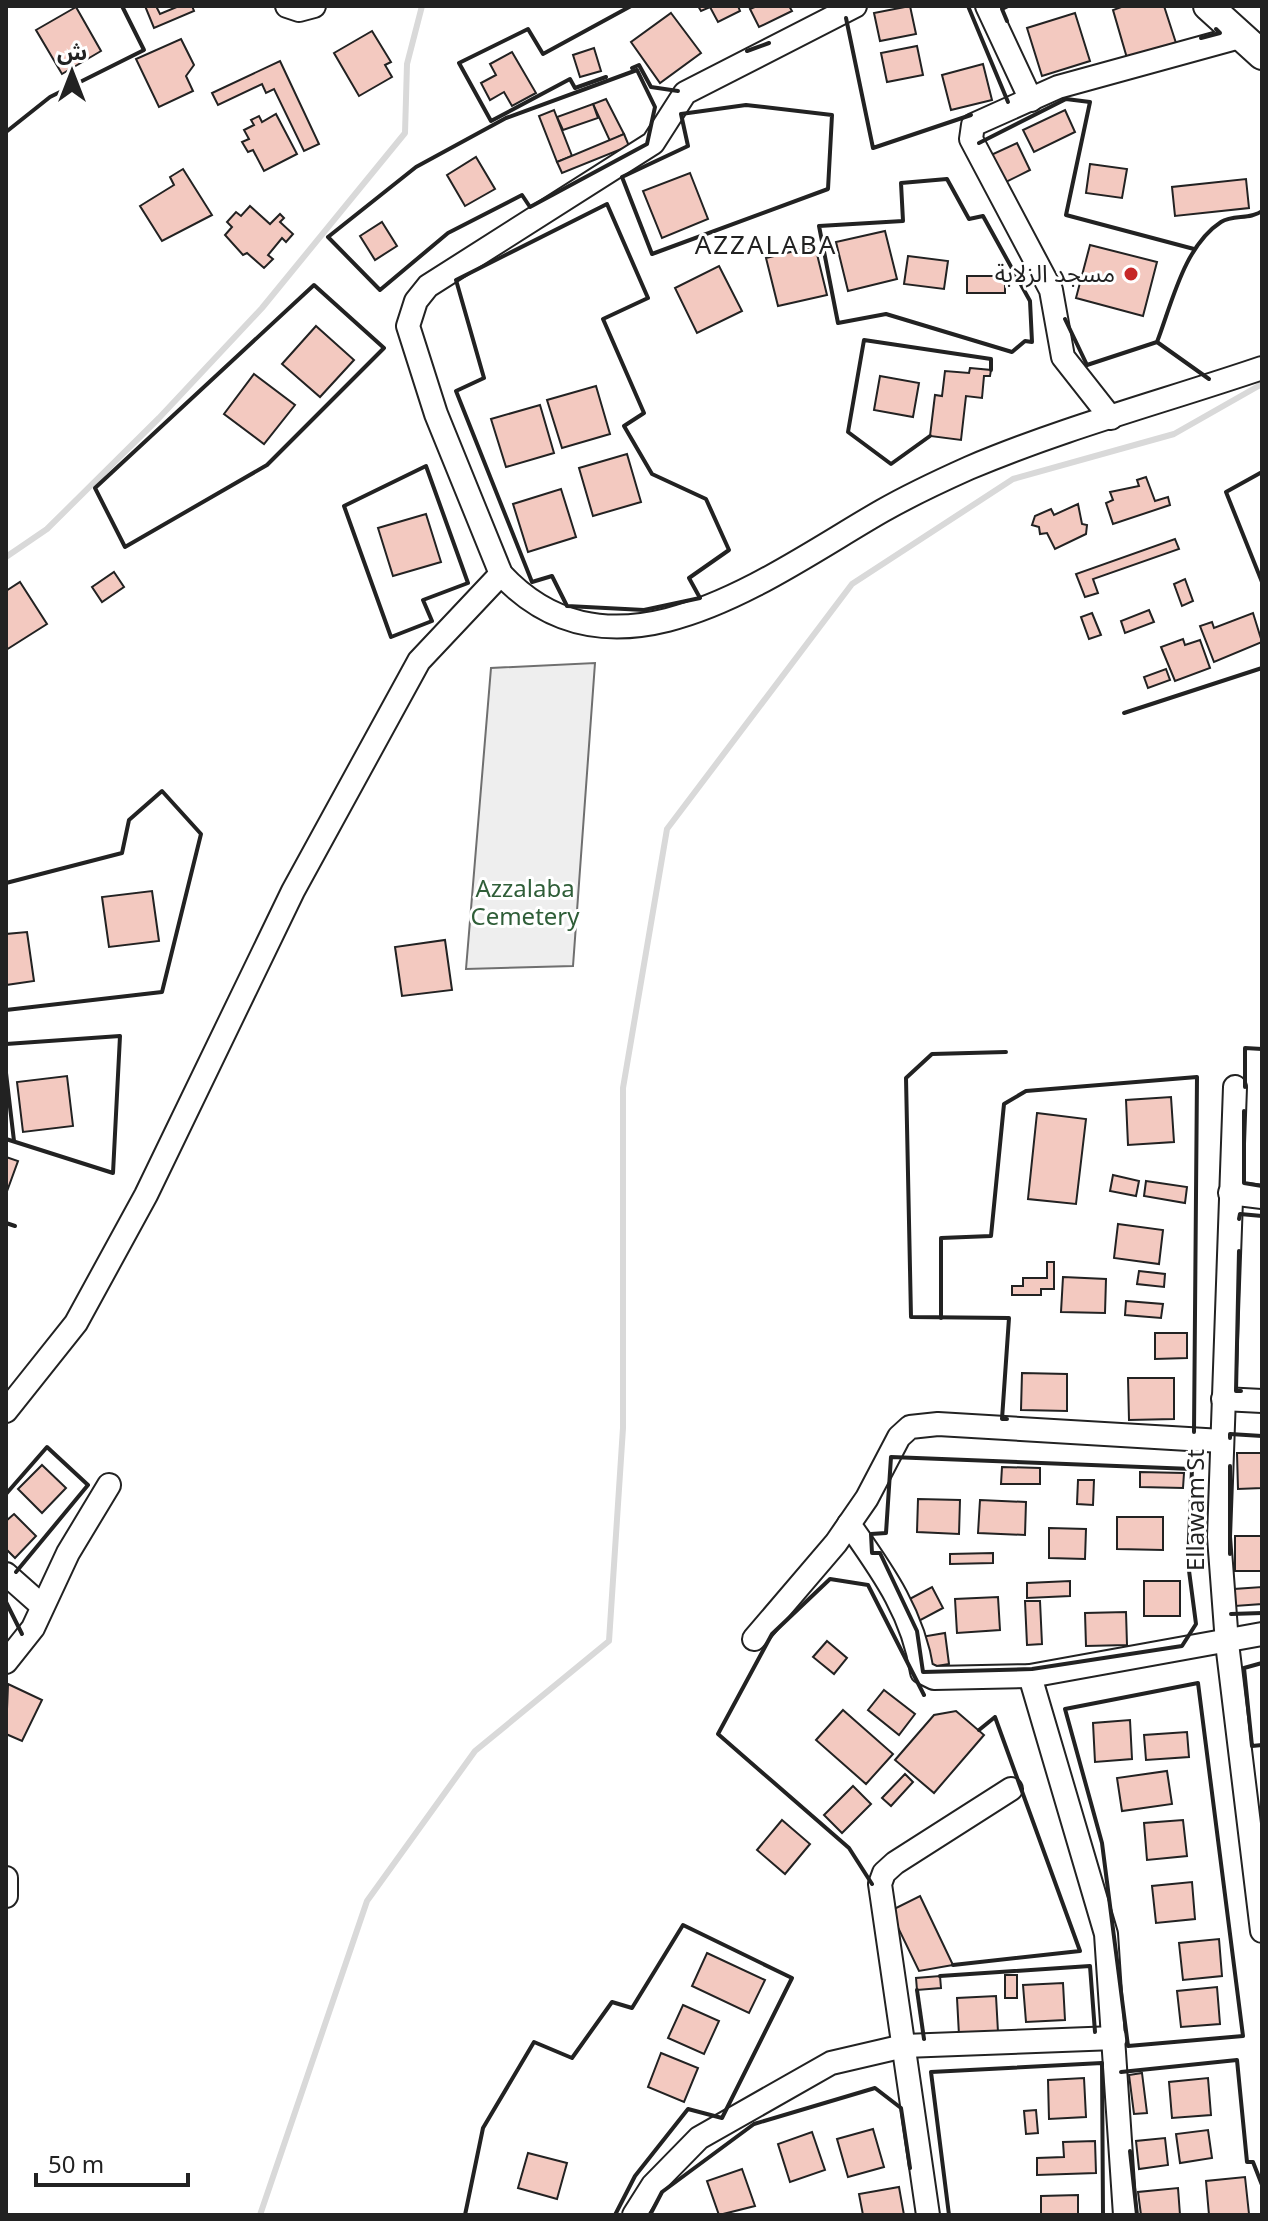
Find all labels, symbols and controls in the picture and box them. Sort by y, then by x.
north arrow [32,32,112,112]
text: ش [57,36,87,66]
district label: AZZALABA [695,226,837,262]
place label: مسجد الزلابة [995,256,1115,289]
marker: مسجد الزلابة [1122,265,1140,283]
park label: Azzalaba Cemetery [470,871,580,932]
street label: Ellawam St [1178,1449,1211,1571]
scale bar [36,2137,188,2187]
text: 50 m [48,2147,104,2180]

